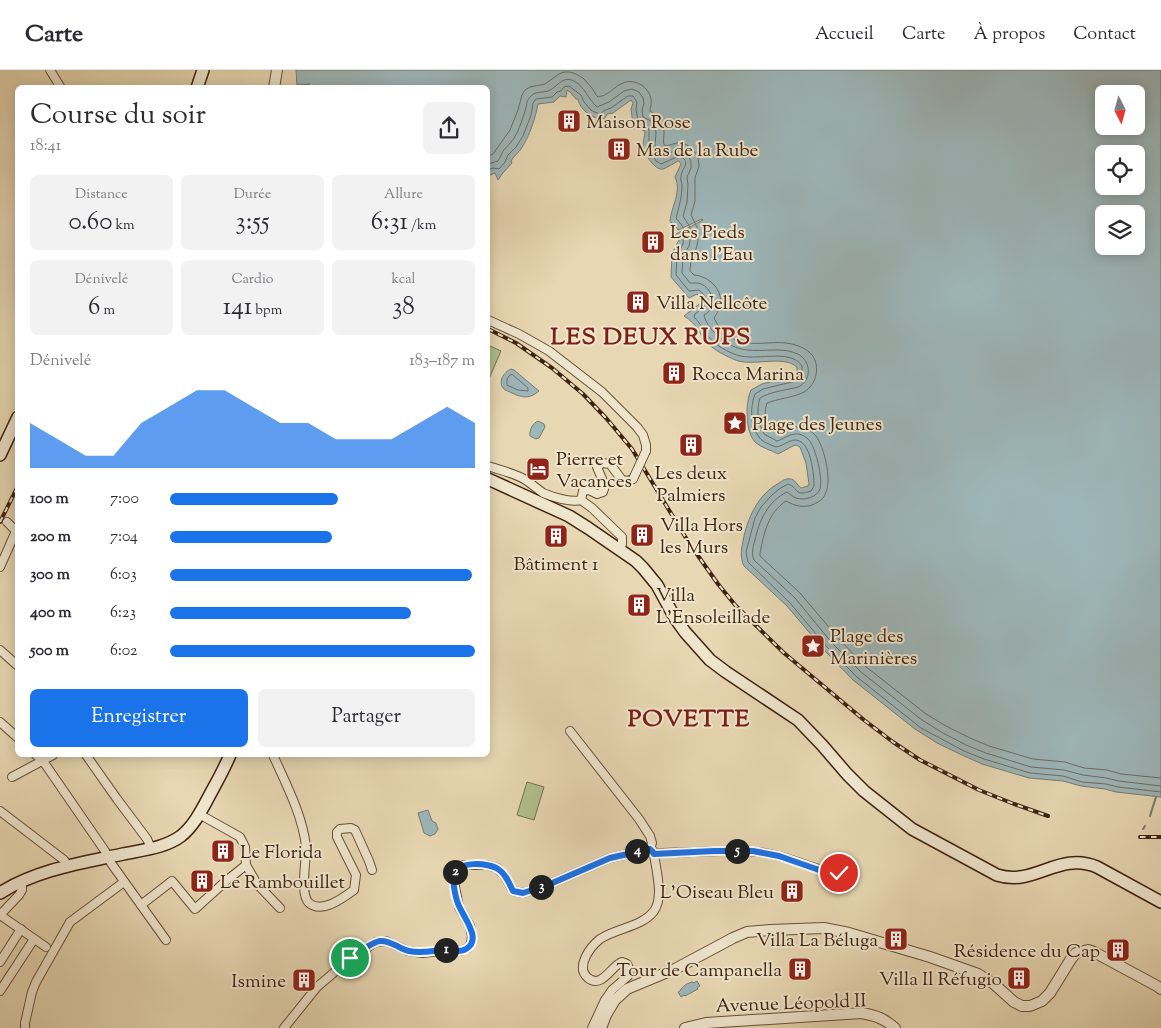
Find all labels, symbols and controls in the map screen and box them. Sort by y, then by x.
text: Carte [25,18,83,52]
text: Accueil [815,22,874,48]
text: Carte [902,22,946,48]
text: À propos [974,22,1045,48]
text: Contact [1073,22,1136,48]
north arrow [1095,85,1145,135]
map controls [1095,85,1145,255]
text: Course du soir [30,96,206,136]
button: share [423,102,475,154]
building icon: Maison Rose [556,108,582,134]
place label: Maison Rose [586,110,691,137]
text: 18:41 [30,135,61,158]
building icon: Mas de la Rube [606,136,632,162]
place label: Mas de la Rube [636,138,759,165]
button: locate [1095,145,1145,195]
text: Distance [75,185,128,205]
text: Durée [234,185,271,205]
text: Allure [384,185,423,205]
text: 0.60 [68,205,112,241]
text: 3:55 [236,205,269,241]
text: 6:31 [371,205,408,241]
button: layers [1095,205,1145,255]
text: km [112,216,135,236]
text: /km [408,216,436,236]
place label: Les Pieds dans l'Eau [670,220,753,269]
building icon: Les Pieds dans l'Eau [640,229,666,255]
text: Dénivelé [75,270,128,290]
text: Cardio [231,270,274,290]
text: kcal [391,270,416,290]
building icon: Villa Nellcôte [625,289,651,315]
text: 6 [88,290,100,326]
text: 141 [223,290,252,326]
text: 38 [392,290,415,326]
place label: Villa Nellcôte [656,291,767,318]
text: m [100,301,115,321]
text: bpm [252,301,282,321]
district label: LES DEUX RUPS [551,321,751,355]
text: Dénivelé [30,350,91,373]
text: 183–187 m [409,350,475,373]
building icon: Rocca Marina [661,360,687,386]
place label: Rocca Marina [692,362,804,389]
place icon: Plage des Jeunes [722,410,748,436]
place label: Plage des Jeunes [752,412,882,439]
building icon: Les deux Palmiers [678,432,704,458]
place label: Pierre et Vacances [556,447,632,496]
hotel icon: Pierre et Vacances [525,456,551,482]
place label: Les deux Palmiers [655,461,727,510]
text: 100 m [30,488,69,511]
text: 7:00 [110,488,139,511]
place label: Villa Hors les Murs [660,513,743,562]
building icon: Villa Hors les Murs [629,522,655,548]
building icon: Bâtiment 1 [543,523,569,549]
text: 200 m [30,526,71,549]
text: 7:04 [110,526,138,549]
place label: Bâtiment 1 [514,552,599,579]
text: 300 m [30,564,70,587]
text: 6:03 [110,564,137,587]
place label: Villa L'Ensoleillade [656,583,770,632]
building icon: Villa L'Ensoleillade [626,592,652,618]
text: 400 m [30,602,72,625]
text: 6:23 [110,602,136,625]
place label: Plage des Marinières [830,624,917,673]
place icon: Plage des Marinières [800,633,826,659]
text: 500 m [30,640,69,663]
text: 6:02 [110,640,138,663]
button: Enregistrer [30,689,248,747]
button: Partager [258,689,475,747]
district label: POVETTE [628,703,750,737]
building icon: Le Florida [210,838,236,864]
pin: 4 [624,838,650,864]
pin: 5 [724,838,750,864]
place label: Le Florida [240,840,323,867]
text: 4 [634,841,641,861]
text: 5 [735,841,740,861]
pin [818,852,860,894]
icon: check [825,859,853,887]
pin: 2 [442,860,468,884]
text: 2 [452,862,459,882]
building icon: Le Rambouillet [189,868,215,894]
place label: Le Rambouillet [220,870,346,897]
pin: 3 [528,874,554,900]
text: 3 [539,877,544,897]
building icon: L'Oiseau Bleu [779,878,805,904]
place label: L'Oiseau Bleu [660,880,774,907]
building icon: Villa La Béluga [883,926,909,952]
place label: Villa La Béluga [756,928,878,955]
pin [329,937,371,979]
building icon: Résidence du Cap [1105,937,1131,963]
pin: 1 [434,938,458,962]
place label: Résidence du Cap [954,939,1100,966]
text: 1 [444,940,449,960]
icon: arrive [336,944,364,972]
building icon: Tour de Campanella [787,956,813,982]
place label: Tour de Campanella [617,958,782,985]
building icon: Villa Il Réfugio [1006,965,1032,991]
building icon: Ismine [291,967,317,993]
place label: Villa Il Réfugio [879,967,1002,994]
place label: Ismine [231,969,286,996]
street label: Avenue Léopold II [715,988,867,1021]

